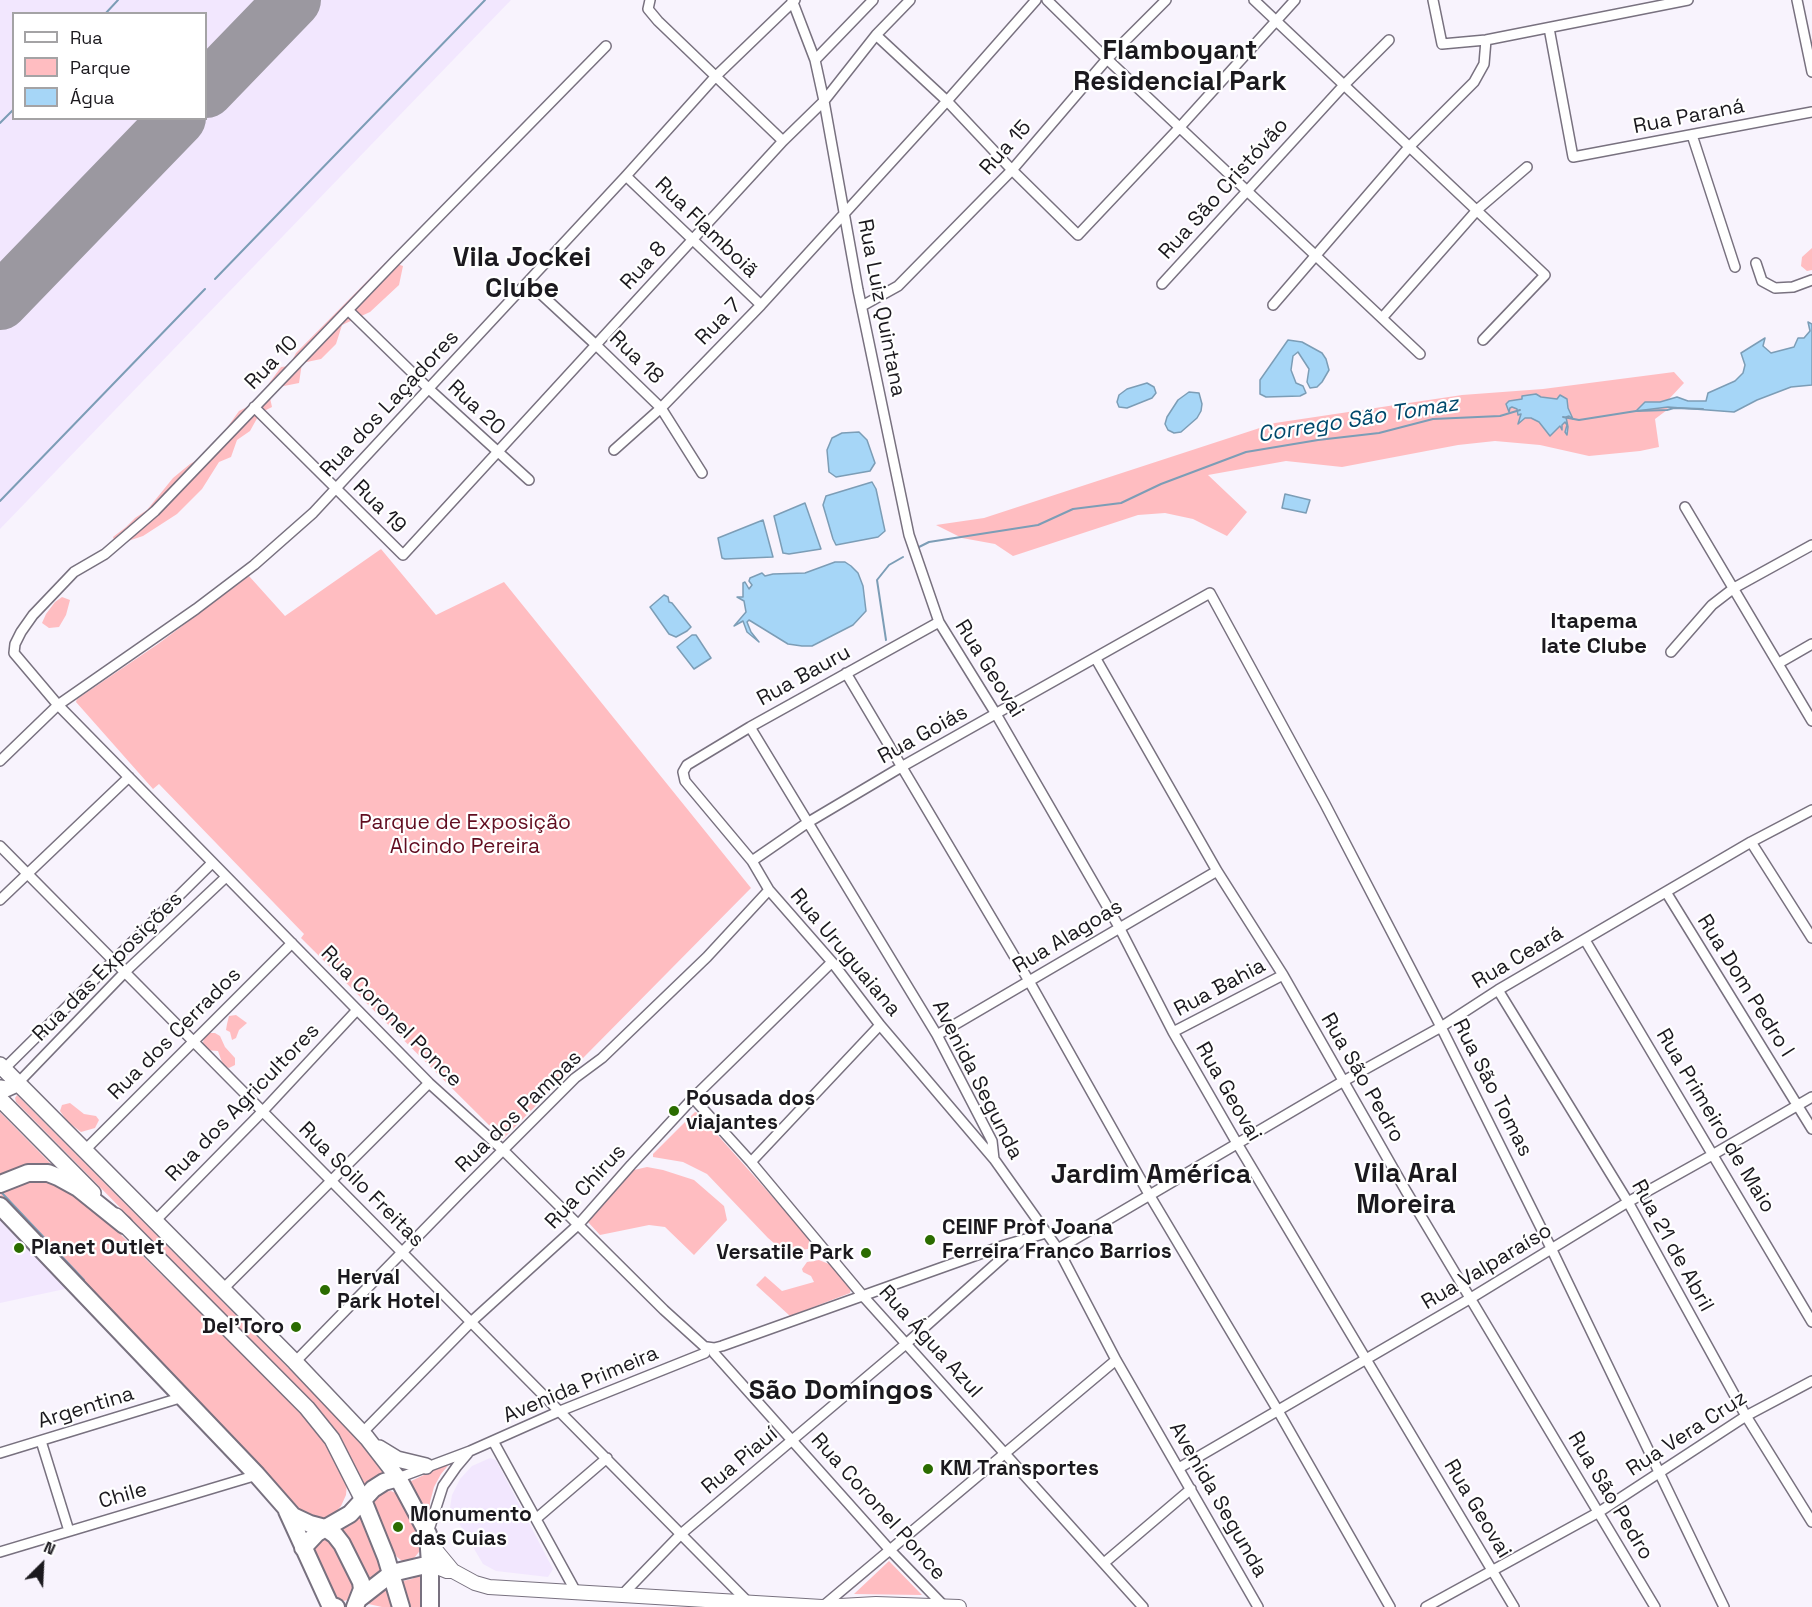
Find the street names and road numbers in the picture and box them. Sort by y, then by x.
street label: Rua Paraná [1631,94,1747,140]
street label: Rua São Cristóvão [1154,113,1294,265]
street label: Rua 15 [975,115,1037,181]
street label: Rua Flamboiã [649,172,763,284]
street label: Rua Luiz Quintana [851,217,911,399]
street label: Rua 8 [616,237,672,295]
street label: Rua 7 [691,293,747,351]
street label: Rua dos Laçadores [315,325,465,483]
street label: Rua 18 [604,326,668,390]
street label: Rua 10 [240,331,304,395]
street label: Rua 20 [442,375,510,441]
street label: Rua 19 [347,475,411,539]
street label: Rua Geovai [949,615,1029,723]
street label: Rua Bauru [753,640,855,712]
street label: Rua Goiás [874,700,972,770]
street label: Rua Uruguaiana [784,884,906,1022]
street label: Rua das Exposições [28,887,188,1047]
street label: Rua Alagoas [1009,894,1127,980]
street label: Rua Dom Pedro I [1691,910,1799,1062]
street label: Rua Ceará [1468,921,1568,995]
street label: Rua Coronel Ponce [315,941,467,1093]
street label: Rua Bahia [1170,953,1270,1023]
street label: Rua dos Cerrados [103,962,247,1106]
street label: Avenida Segunda [926,996,1028,1164]
street label: Rua São Pedro [1315,1009,1409,1147]
street label: Rua São Tomas [1447,1015,1537,1161]
street label: Rua dos Agricultores [161,1019,325,1187]
street label: Rua Primeiro de Maio [1650,1024,1780,1218]
street label: Rua Geovai [1189,1038,1267,1146]
street label: Rua dos Pampas [451,1045,587,1179]
street label: Rua Soilo Freitas [293,1117,429,1253]
street label: Rua Chirus [540,1139,632,1235]
street label: Rua 21 de Abril [1625,1176,1719,1316]
street label: Rua Valparaíso [1417,1218,1557,1316]
street label: Rua Água Azul [873,1281,987,1403]
street label: Avenida Primeira [500,1341,662,1429]
street label: Argentina [35,1381,137,1435]
street label: Rua Vera Cruz [1622,1386,1752,1482]
street label: Avenida Segunda [1163,1418,1273,1582]
street label: Rua Piauí [697,1422,783,1500]
street label: Rua São Pedro [1562,1427,1658,1565]
street label: Rua Coronel Ponce [805,1428,951,1586]
street label: Rua Geovai [1438,1455,1516,1563]
street label: Chile [96,1477,150,1515]

